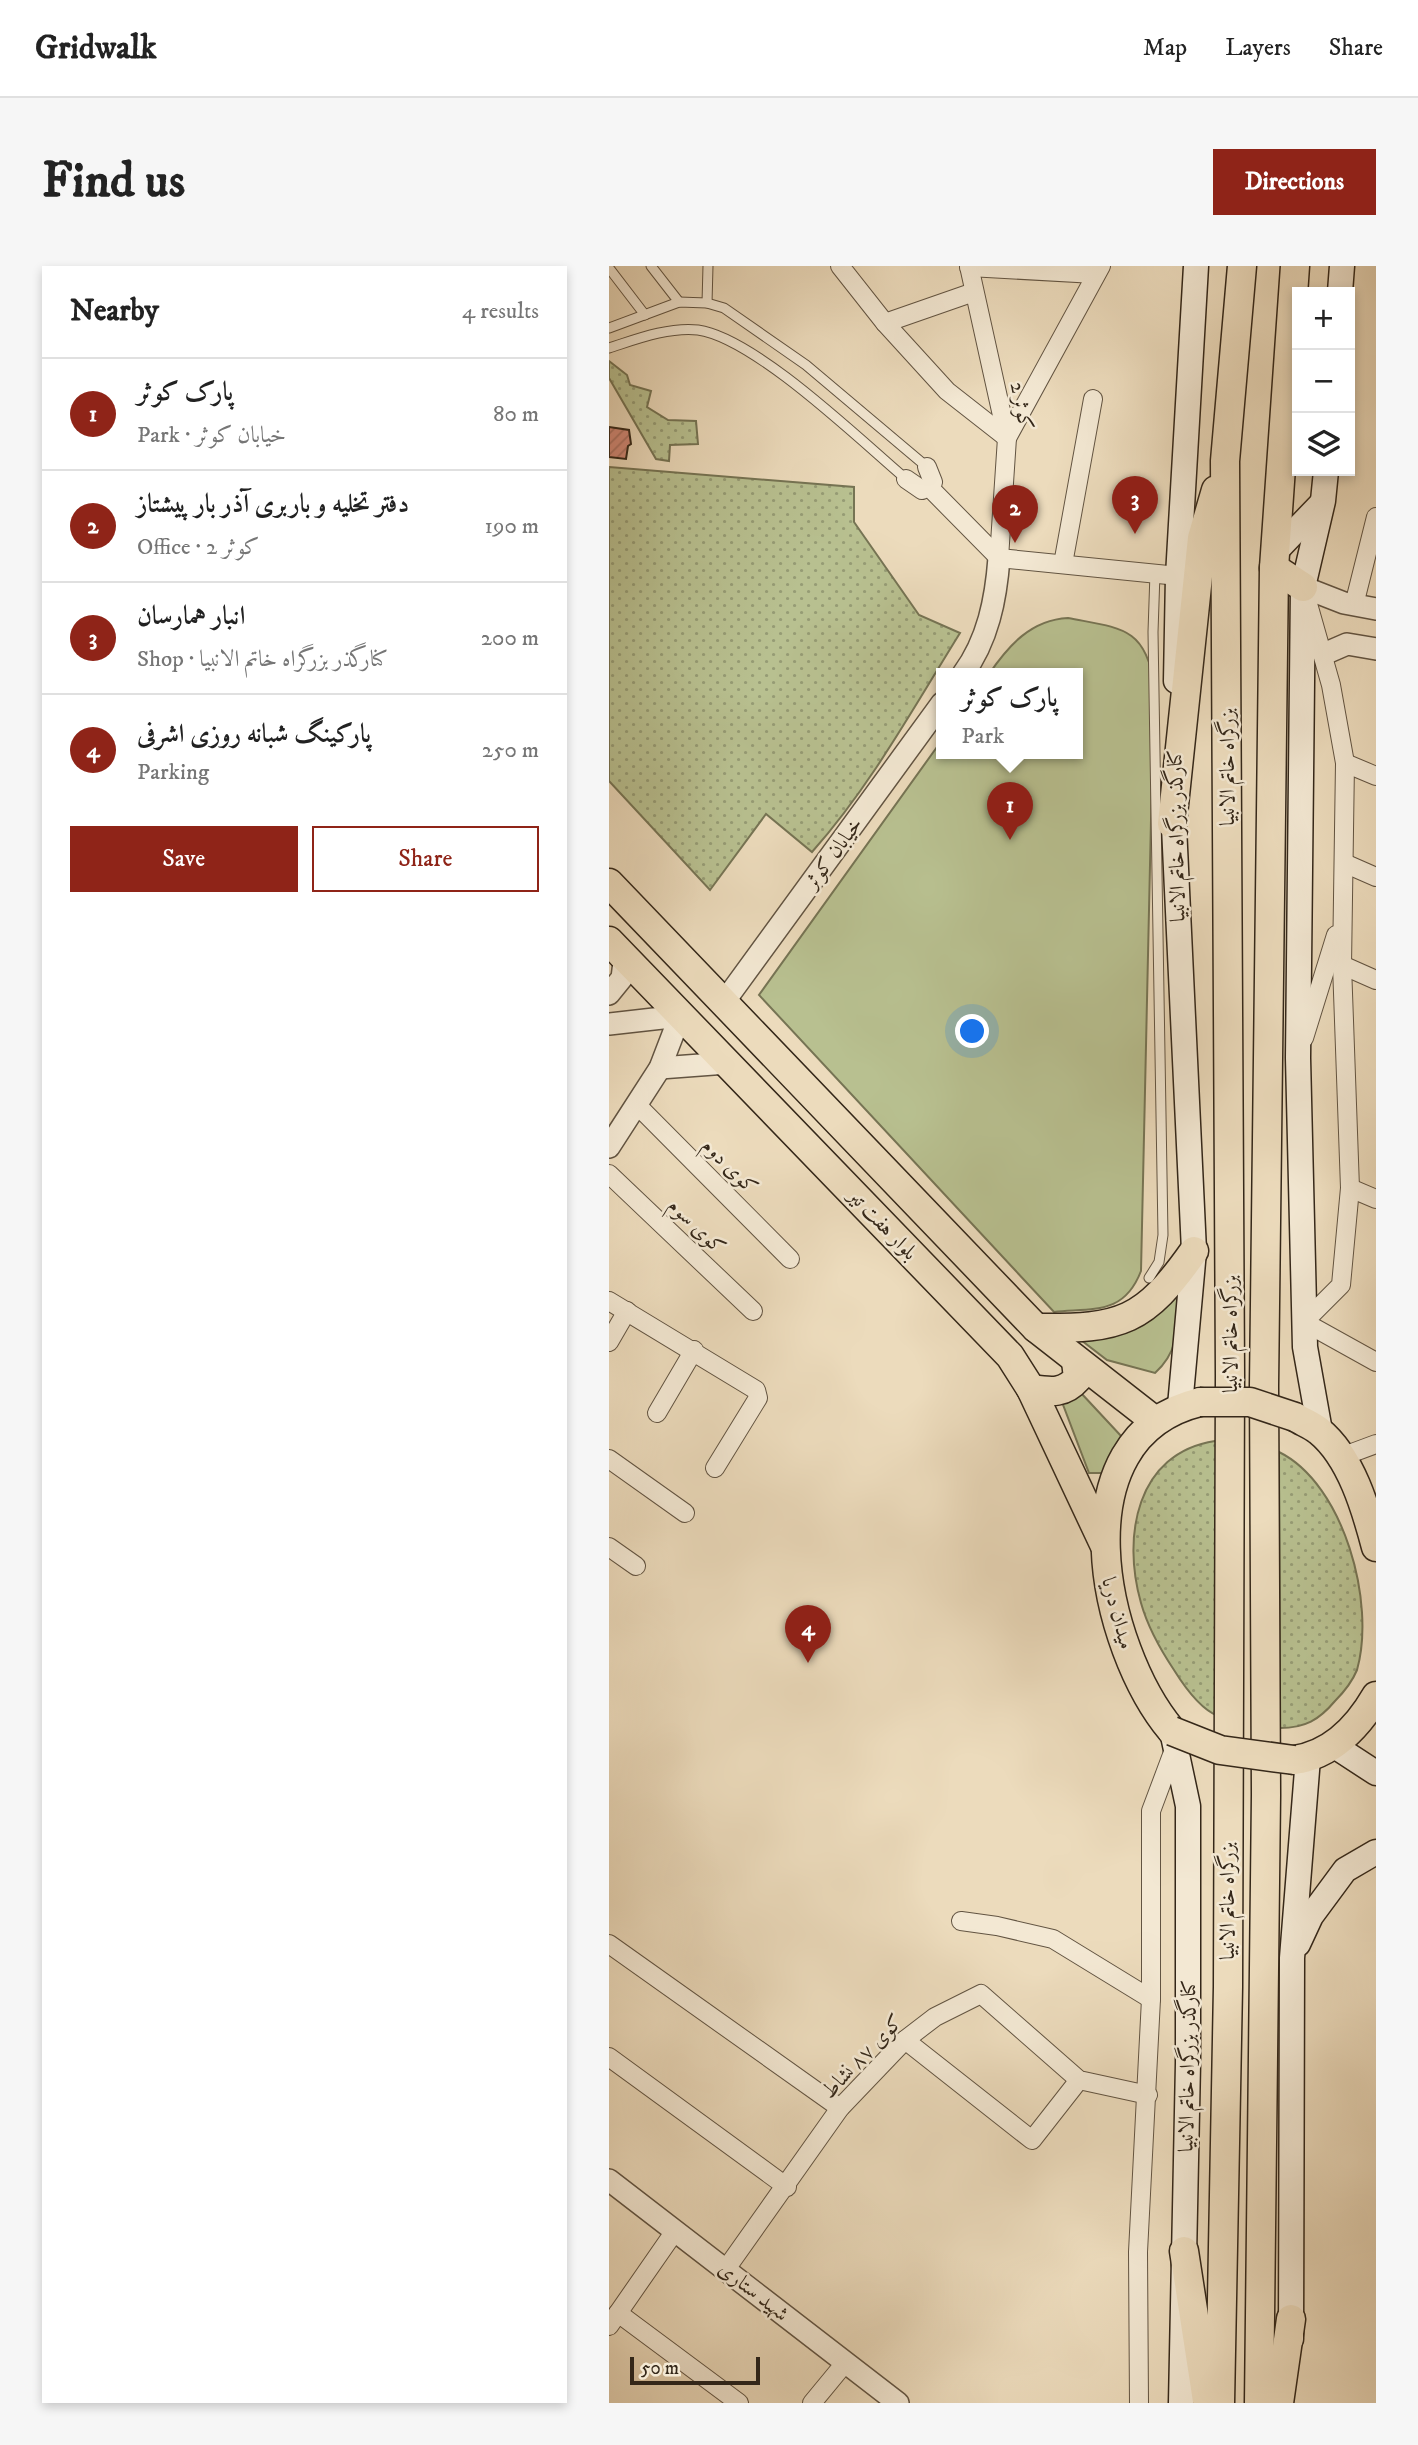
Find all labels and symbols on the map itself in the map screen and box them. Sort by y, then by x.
street label: کوثر 2 [1004,380,1038,433]
pin: 3 [1112,476,1158,534]
pin: 2 [992,485,1038,543]
street label: بزرگراه خاتم الانبیا [1213,708,1245,826]
street label: کنارگذر بزرگراه خاتم الانبیا [1159,750,1196,922]
pin: 1 [987,782,1033,840]
street label: خیابان کوثر [798,812,869,896]
your location [955,1014,989,1048]
street label: کوی دوم [693,1133,763,1203]
street label: بلوار هفت تیر [840,1182,923,1266]
street label: کوی سوم [659,1193,731,1263]
street label: بزرگراه خاتم الانبیا [1216,1275,1248,1393]
street label: میدان دریا [1095,1574,1139,1652]
pin: 4 [785,1605,831,1663]
street label: بزرگراه خاتم الانبیا [1213,1842,1245,1960]
street label: کنارگذر بزرگراه خاتم الانبیا [1170,1980,1207,2152]
street label: کوی ۸۷ نشاط [816,2009,909,2104]
street label: شهید ستاری [713,2256,794,2327]
scale bar [630,2354,759,2386]

